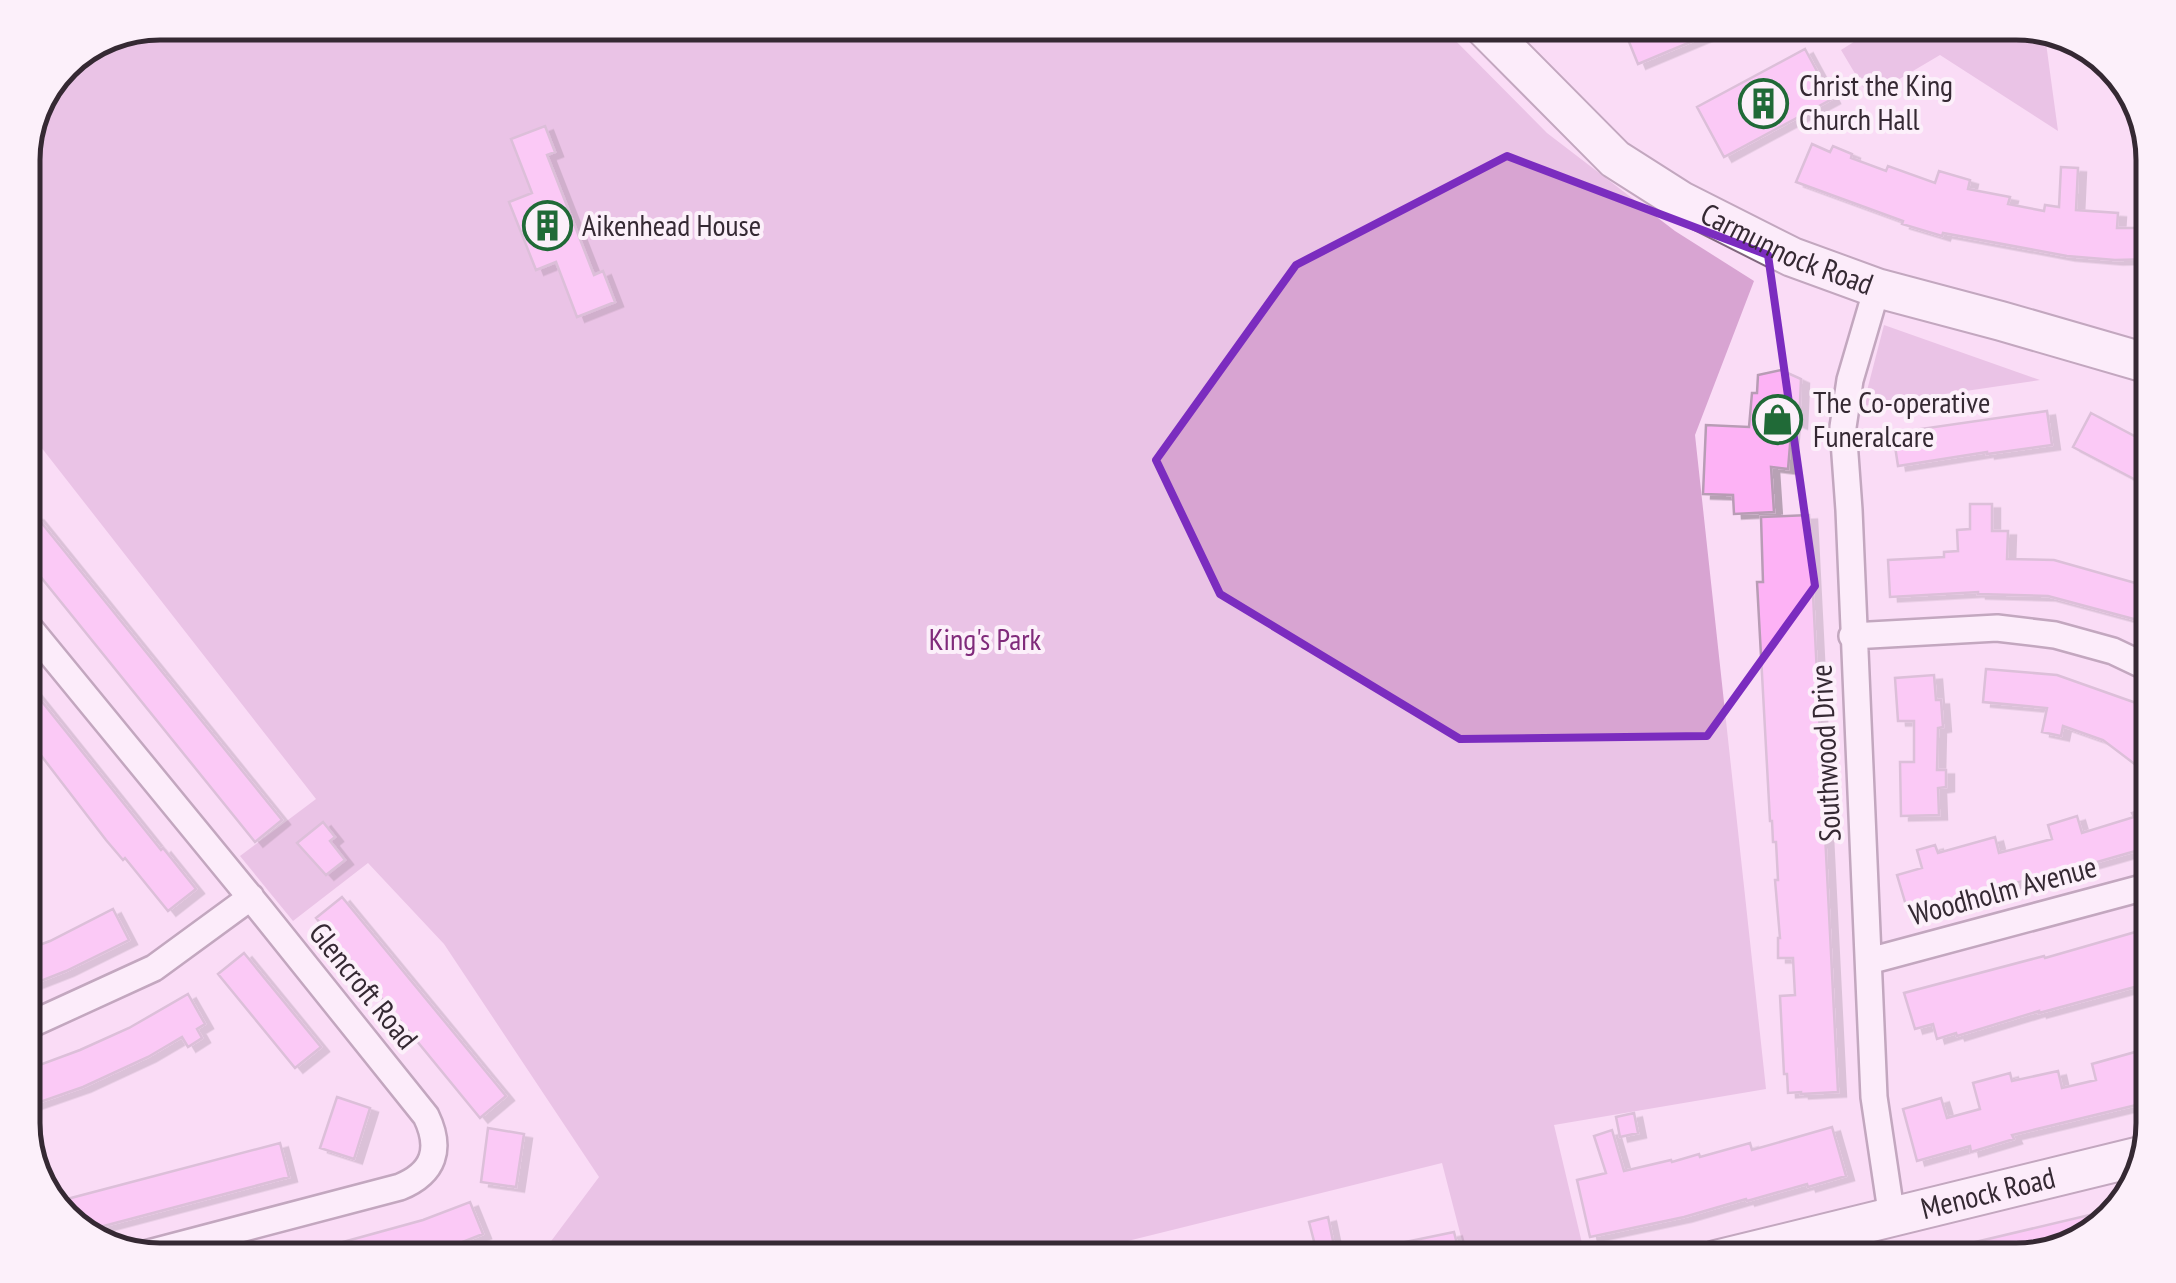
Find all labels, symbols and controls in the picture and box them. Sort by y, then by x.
place label: Christ the King Church Hall [1799,65,1953,138]
building icon: Christ the King Church Hall [1738,77,1790,129]
street label: Carmunnock Road [1695,193,1879,303]
building icon: Aikenhead House [521,200,573,252]
place label: Aikenhead House [582,205,761,244]
place label: The Co-operative Funeralcare [1813,382,1990,455]
shop icon: The Co-operative Funeralcare [1752,394,1804,446]
park label: King's Park [929,619,1042,658]
street label: Southwood Drive [1800,663,1849,843]
street label: Woodholm Avenue [1905,846,2100,933]
street label: Glencroft Road [301,914,427,1056]
street label: Menock Road [1917,1157,2059,1227]

